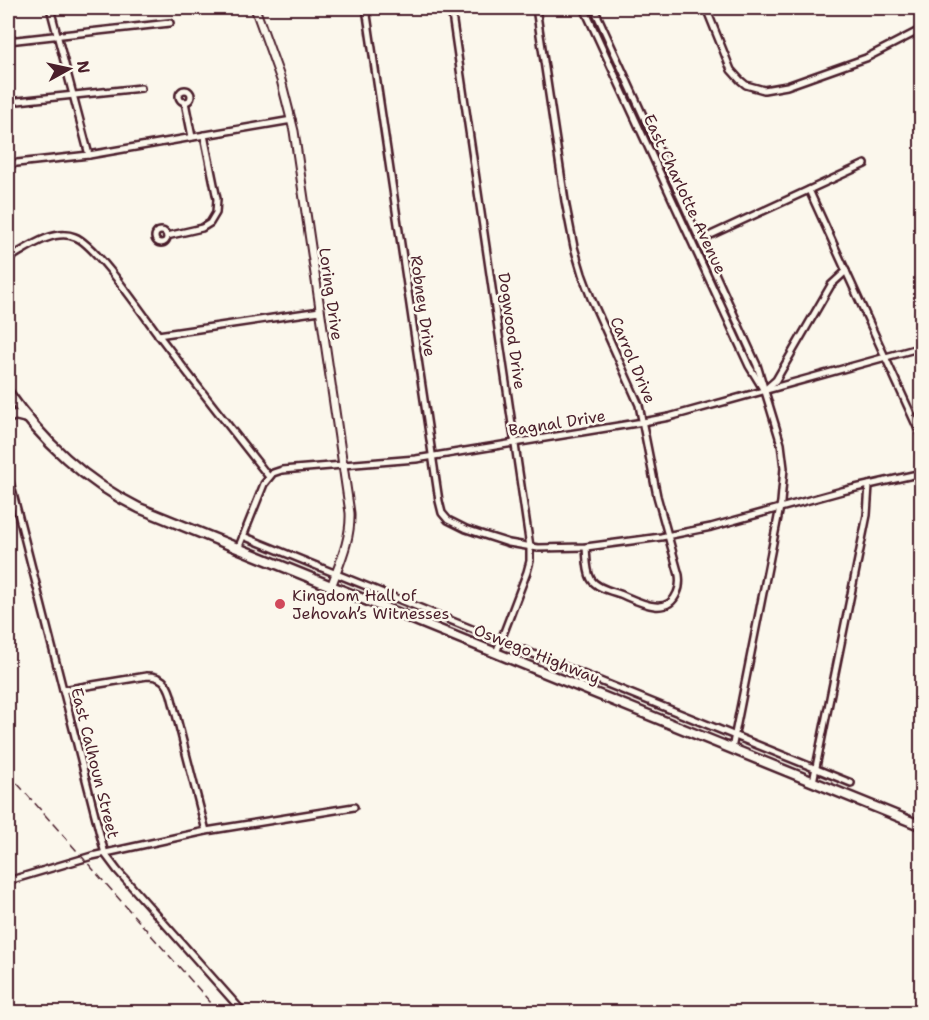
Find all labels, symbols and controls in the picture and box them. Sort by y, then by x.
north arrow [39,39,99,99]
text: N [72,59,95,75]
street label: East Charlotte Avenue [639,111,731,277]
street label: Loring Drive [314,246,348,342]
street label: Robney Drive [405,254,441,358]
street label: Dogwood Drive [493,271,531,391]
street label: Carrol Drive [605,313,661,407]
street label: Bagnal Drive [507,405,607,441]
place label: Kingdom Hall of Jehovah’s Witnesses [292,585,450,624]
marker: Kingdom Hall of Jehovah’s Witnesses [273,597,287,611]
street label: Oswego Highway [471,619,603,689]
street label: East Calhoun Street [66,685,124,841]

